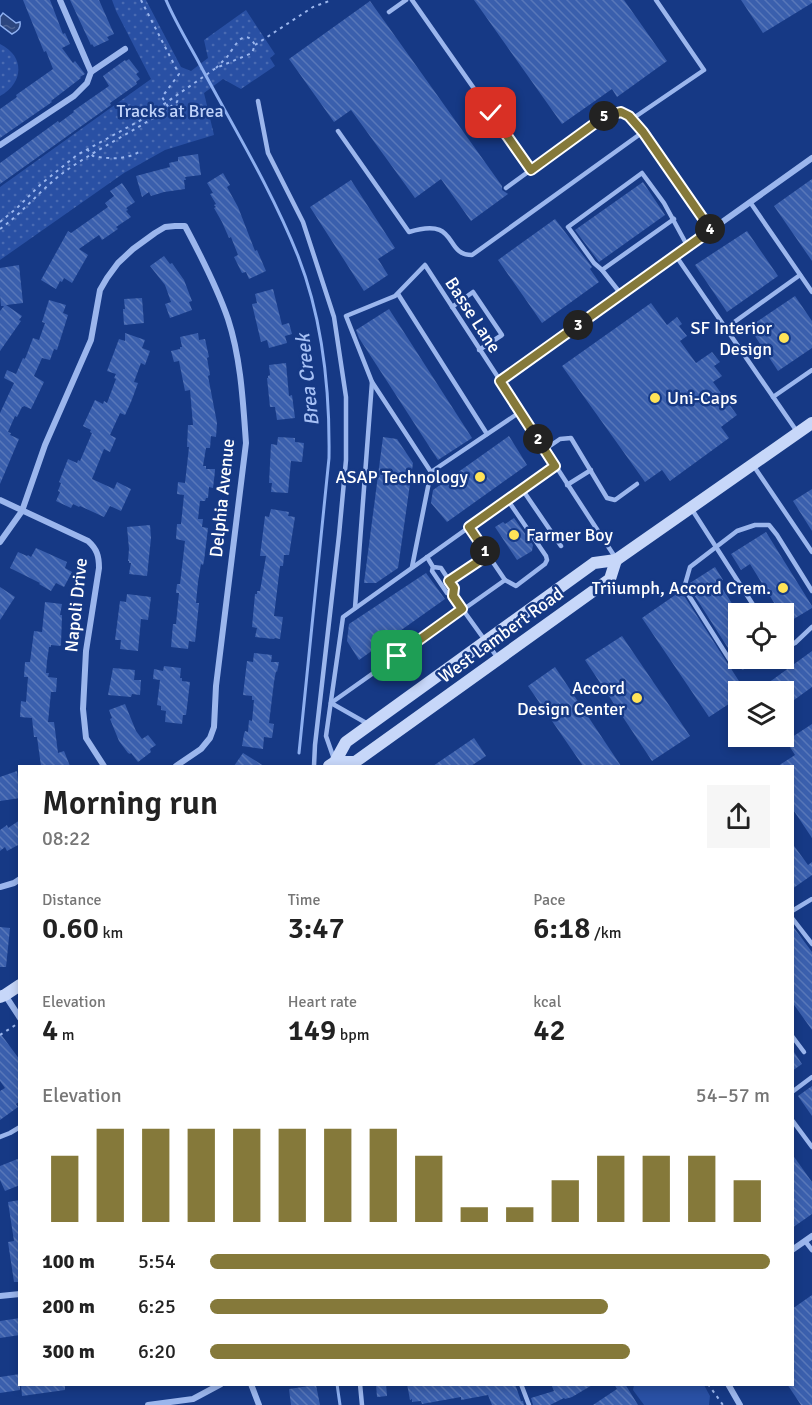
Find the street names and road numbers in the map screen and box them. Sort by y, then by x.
street label: Basse Lane [440,273,506,357]
street label: Delphia Avenue [205,437,239,559]
street label: Napoli Drive [60,557,92,653]
street label: West Lambert Road [434,582,568,688]

